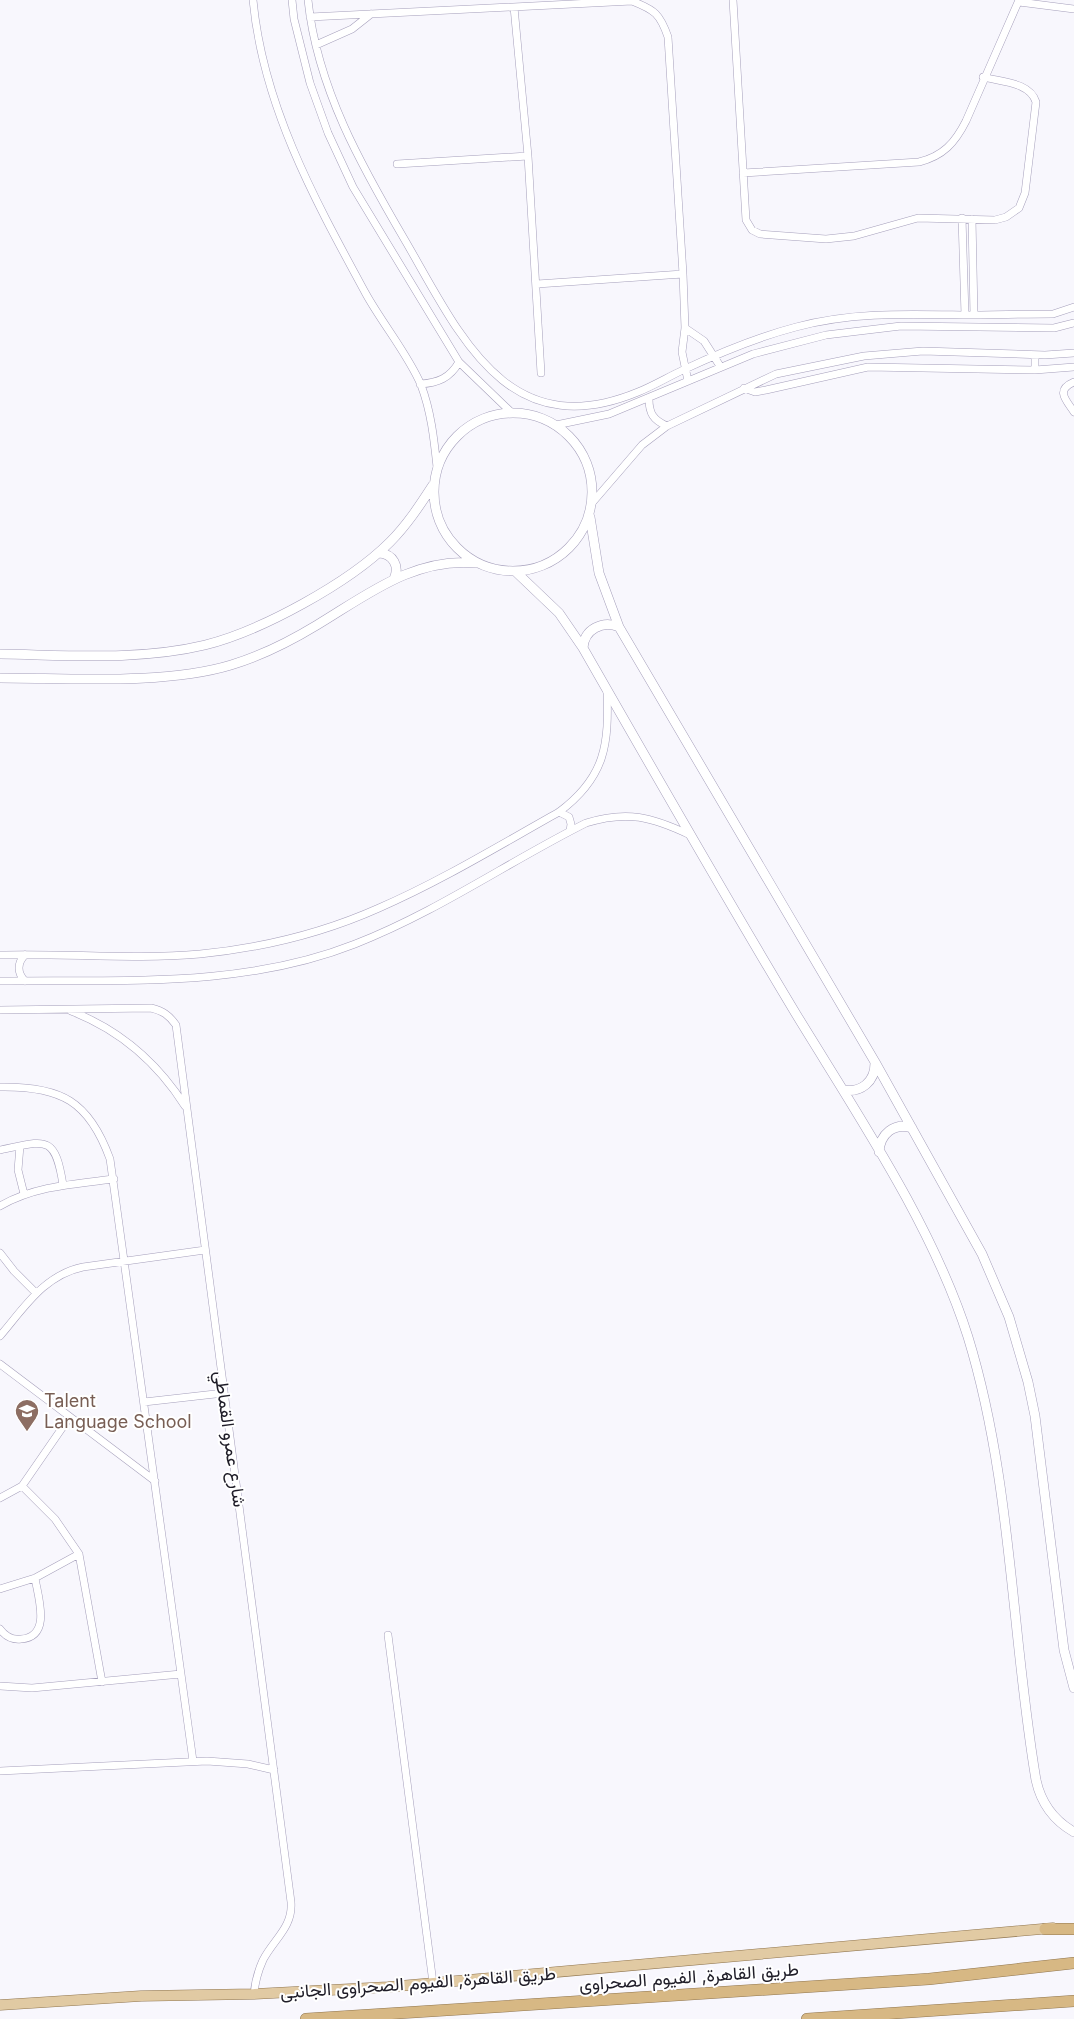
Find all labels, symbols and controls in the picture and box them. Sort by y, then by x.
street label: شارع عمرو القماطي [206,1369,250,1509]
place label: Talent Language School [44,1390,192,1432]
school or university icon: Talent Language School [14,1398,40,1432]
street label: طريق القاهرة, الفيوم الصحراوى [578,1958,800,1997]
street label: طريق القاهرة, الفيوم الصحراوى الجانبى [279,1962,557,2005]

